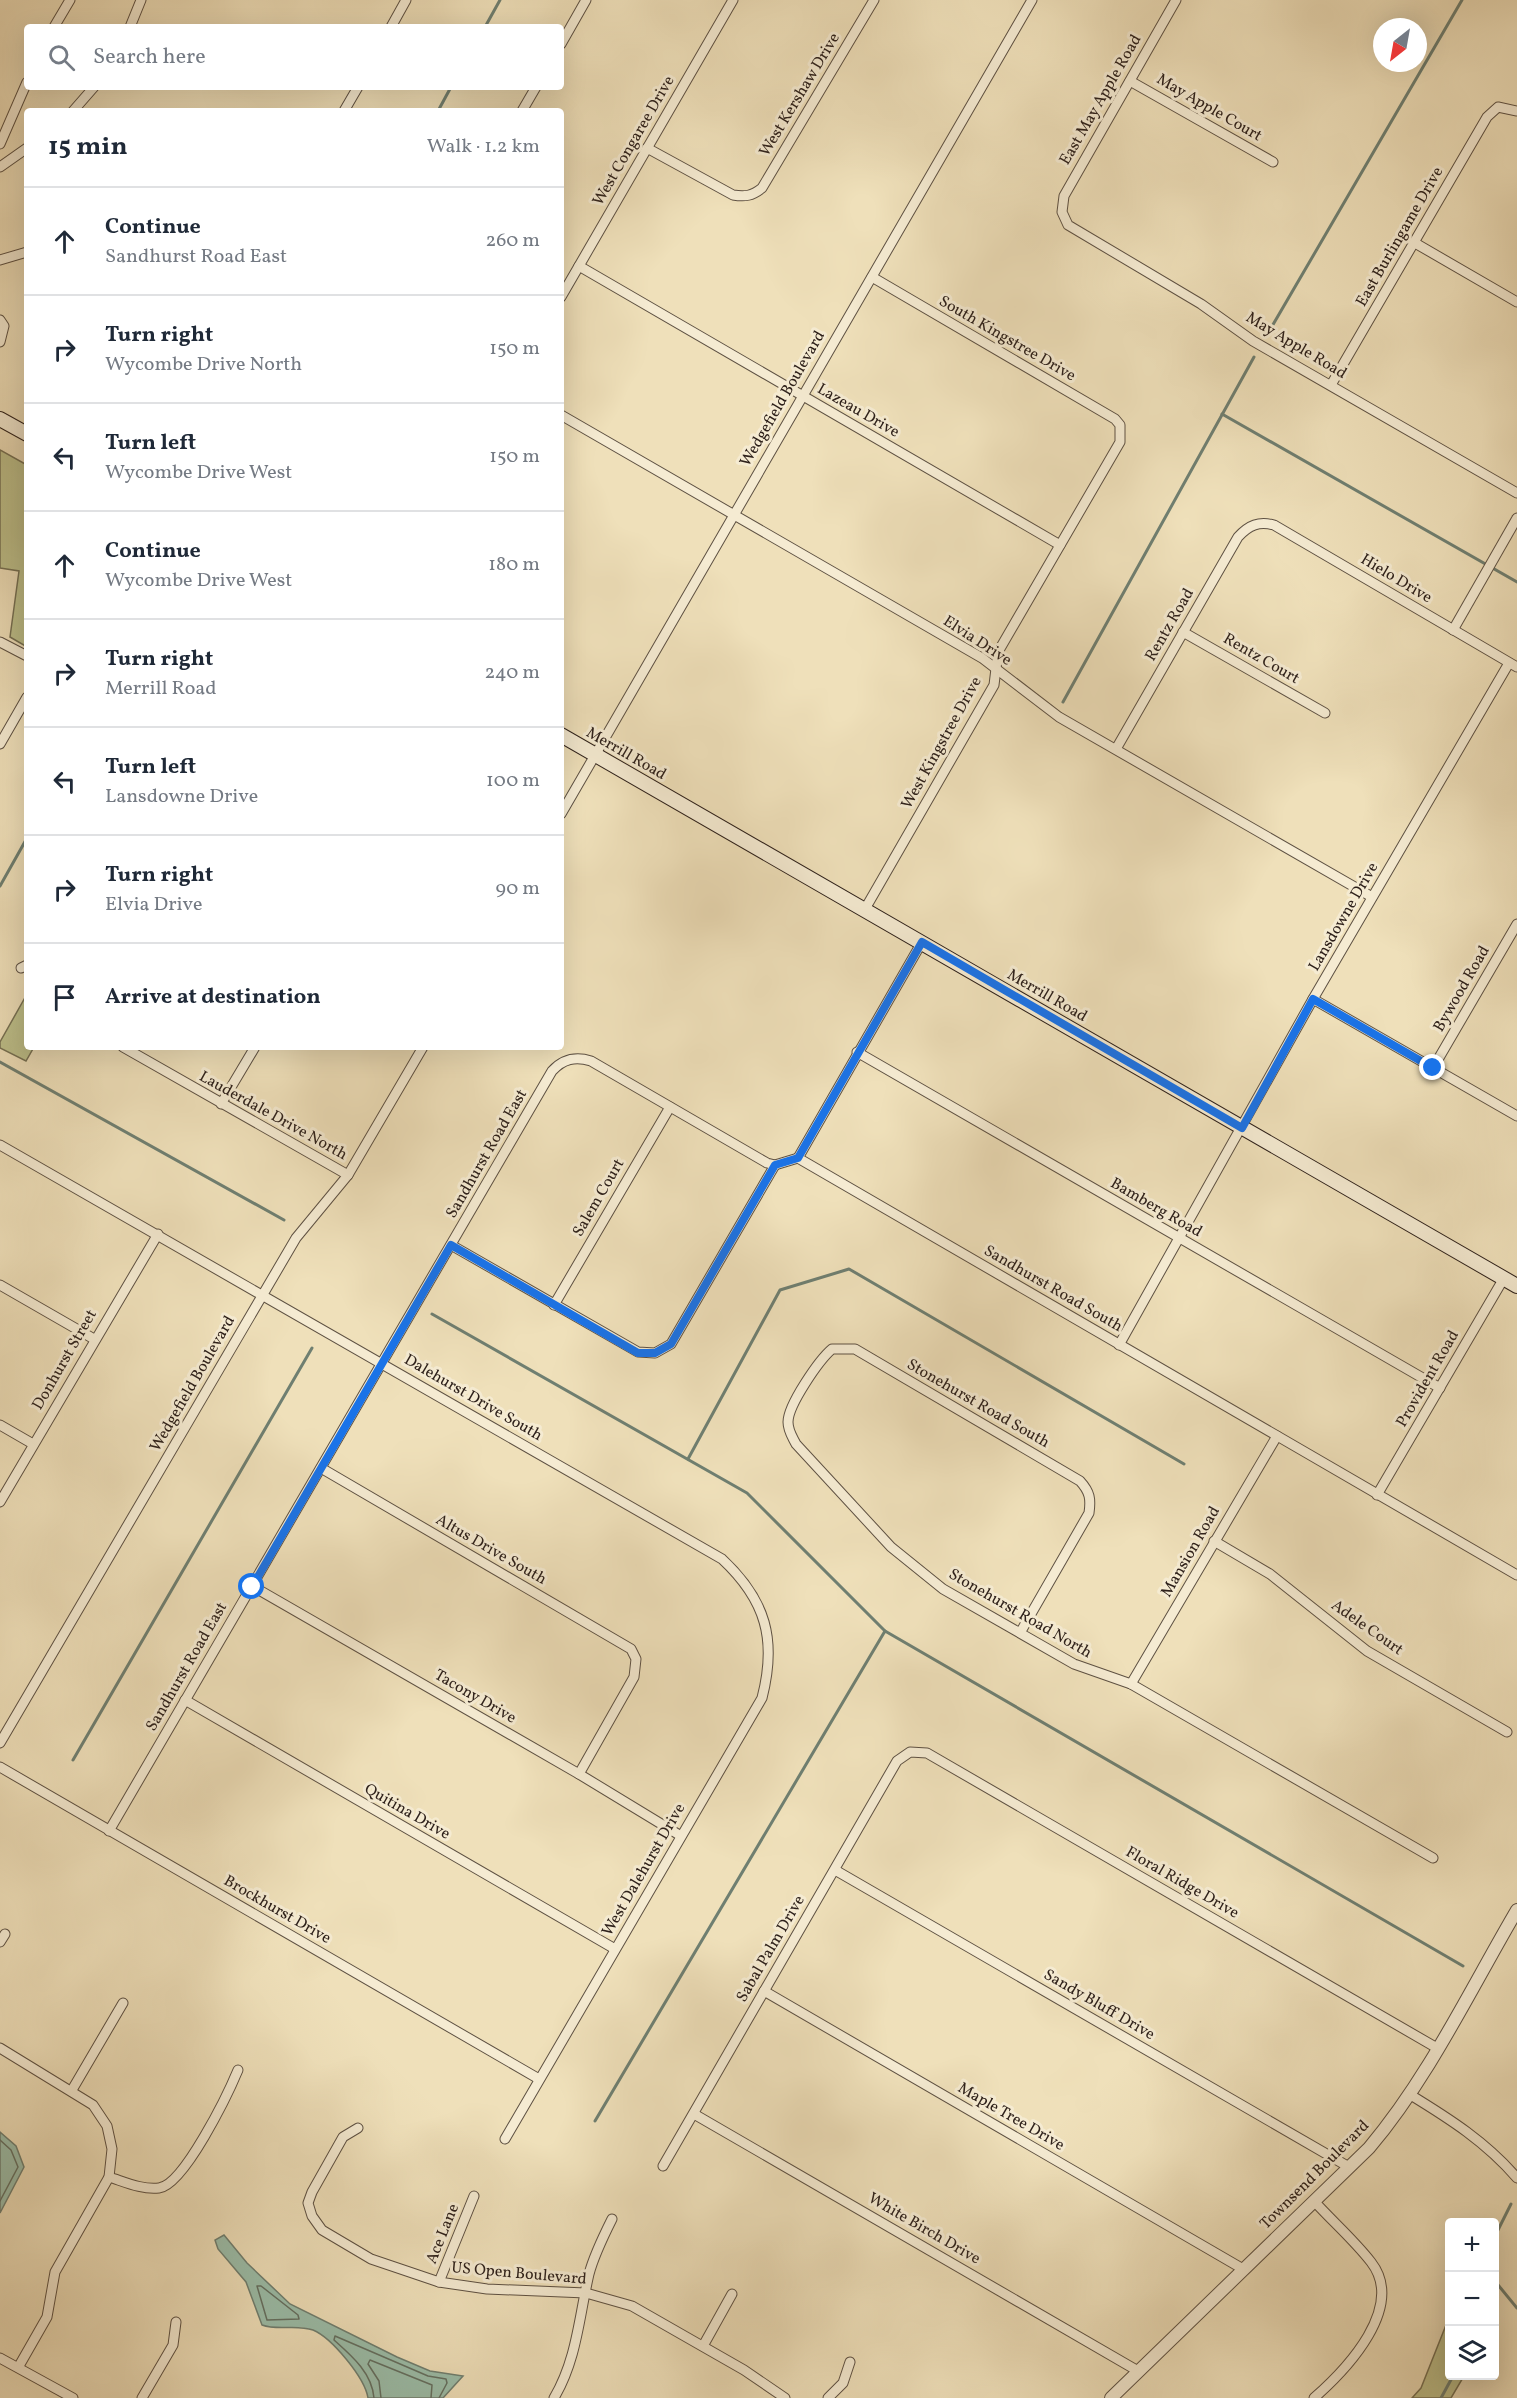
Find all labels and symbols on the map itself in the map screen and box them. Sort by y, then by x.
north arrow [1373,18,1427,72]
street label: West Kershaw Drive [754,29,846,161]
street label: East May Apple Road [1055,31,1147,169]
street label: May Apple Court [1152,69,1266,147]
street label: West Congaree Drive [588,72,680,210]
street label: East Burlingame Drive [1351,163,1449,311]
street label: South Kingstree Drive [934,291,1080,387]
street label: May Apple Road [1241,307,1351,385]
street label: Wedgefield Boulevard [735,327,831,471]
street label: Lazeau Drive [813,379,903,443]
street label: Hielo Drive [1356,549,1436,609]
street label: Rentz Road [1140,585,1200,665]
street label: Elvia Drive [938,611,1016,671]
street label: Rentz Court [1219,628,1304,690]
street label: West Kingstree Drive [896,673,988,813]
street label: Merrill Road [582,722,670,786]
street label: Lansdowne Drive [1304,858,1384,976]
street label: Bywood Road [1428,942,1496,1036]
street label: Merrill Road [1003,964,1091,1028]
route end [1419,1054,1445,1080]
street label: Lauderdale Drive North [195,1066,351,1166]
street label: Sandhurst Road East [441,1085,533,1223]
street label: Salem Court [568,1155,630,1241]
street label: Bamberg Road [1106,1173,1206,1243]
street label: Sandhurst Road South [979,1240,1127,1338]
street label: Donhurst Street [27,1305,103,1414]
street label: Wedgefield Boulevard [145,1312,241,1456]
street label: Provident Road [1391,1326,1465,1432]
street label: Dalehurst Drive South [400,1349,546,1447]
street label: Stonehurst Road South [902,1354,1054,1454]
street label: Mansion Road [1156,1503,1226,1601]
street label: Altus Drive South [432,1509,550,1591]
street label: Stonehurst Road North [944,1564,1096,1664]
route start [238,1573,264,1599]
street label: Adele Court [1327,1595,1408,1661]
street label: Sandhurst Road East [141,1598,233,1736]
street label: Tacony Drive [430,1665,520,1729]
street label: Quitina Drive [360,1779,454,1845]
street label: West Dalehurst Drive [597,1800,691,1940]
street label: Floral Ridge Drive [1121,1842,1243,1924]
street label: Brockhurst Drive [219,1870,335,1950]
street label: Sabal Palm Drive [731,1892,811,2006]
street label: Sandy Bluff Drive [1039,1964,1159,2046]
street label: Maple Tree Drive [954,2078,1068,2156]
street label: Townsend Boulevard [1255,2115,1375,2235]
street label: White Birch Drive [864,2188,984,2270]
street label: Ace Lane [421,2201,465,2267]
street label: US Open Boulevard [450,2257,588,2291]

